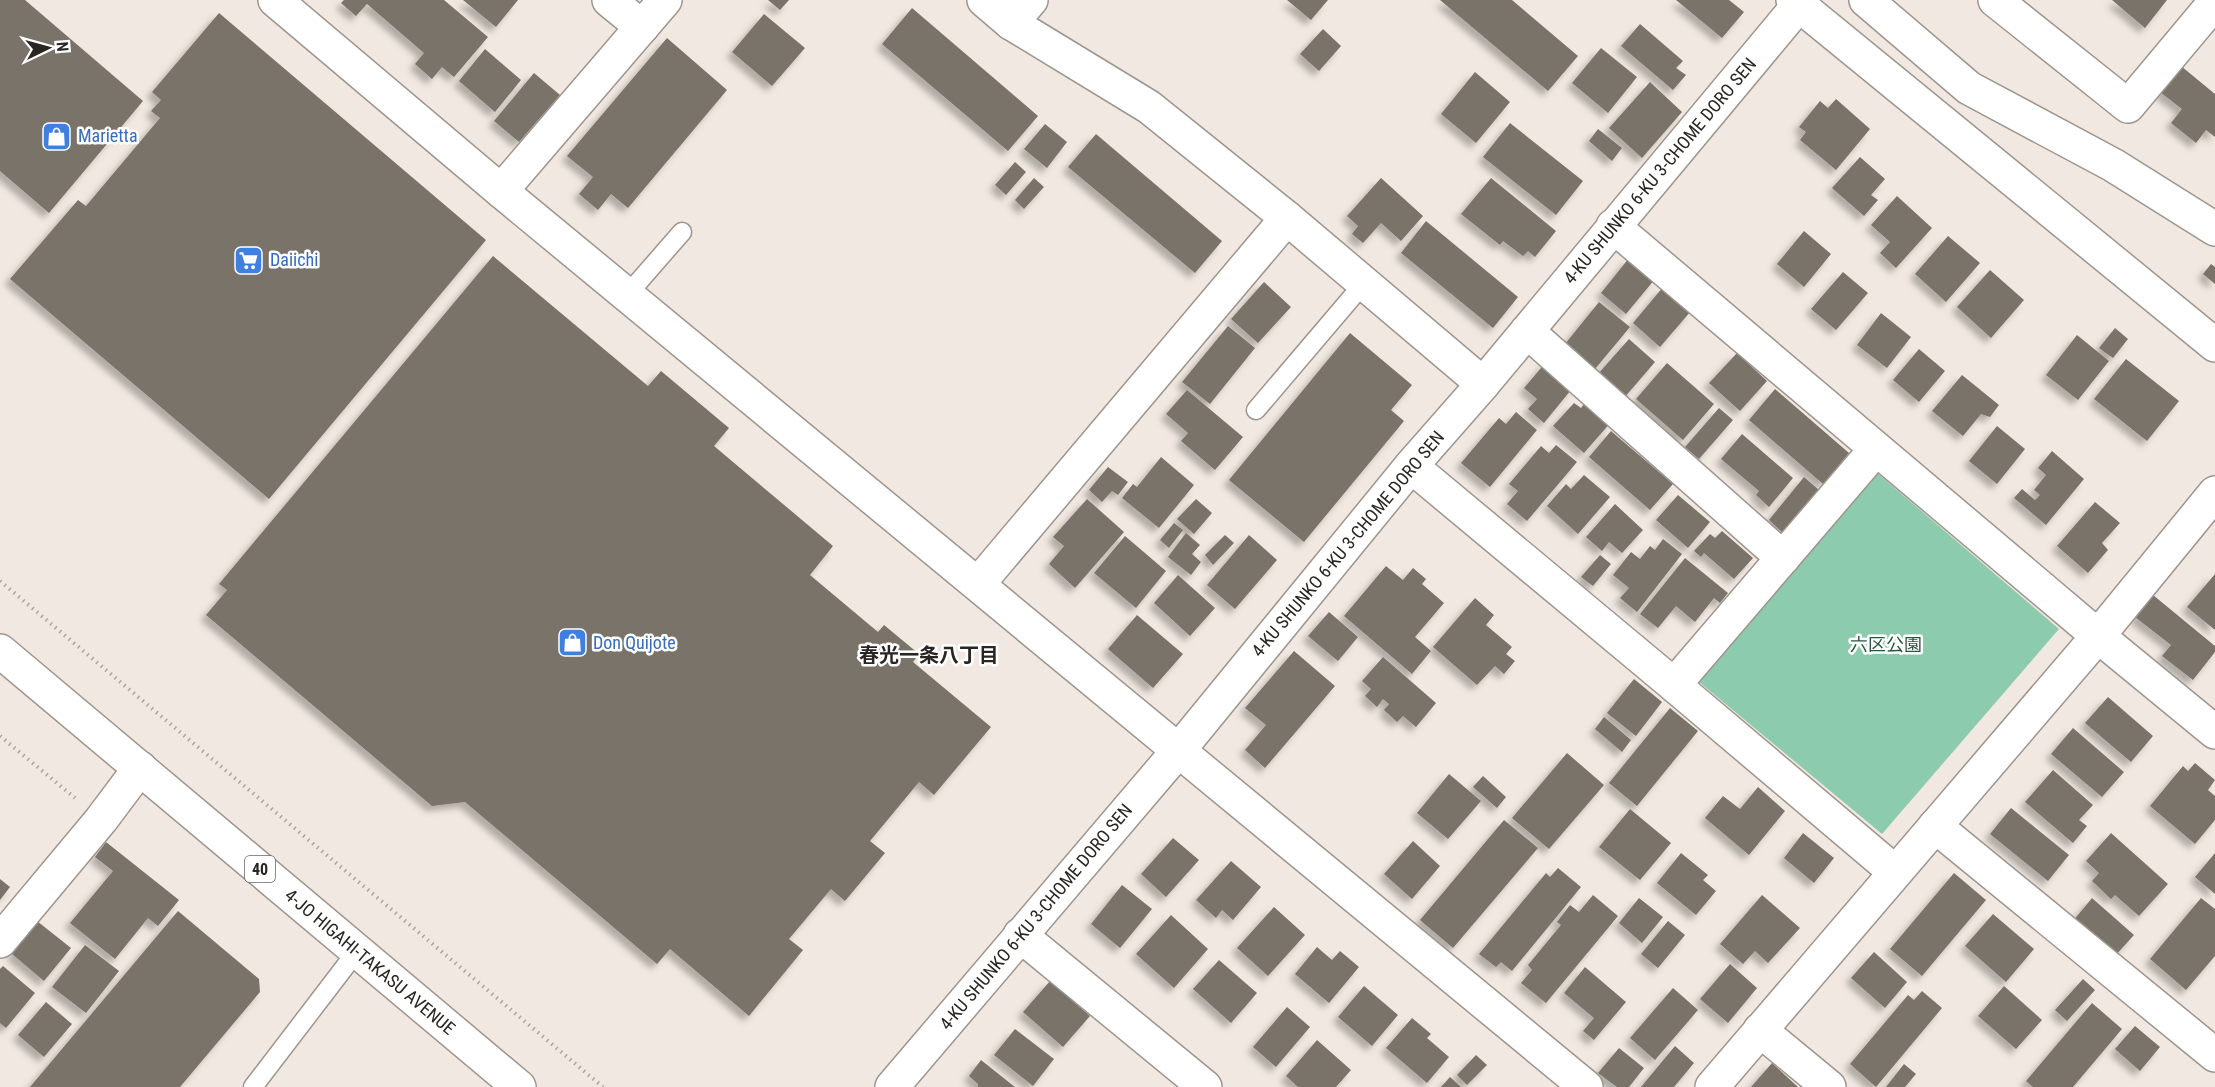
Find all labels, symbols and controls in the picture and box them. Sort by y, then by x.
north arrow [18,18,78,78]
text: N [53,41,72,52]
street label: 4-KU SHUNKO 6-KU 3-CHOME DORO SEN [1559,53,1760,288]
shop icon: Marietta [41,120,73,152]
place label: Marietta [78,125,138,146]
supermarket icon: Daiichi [233,244,265,276]
place label: Daiichi [270,249,318,270]
street label: 4-KU SHUNKO 6-KU 3-CHOME DORO SEN [1247,426,1448,661]
shop icon: Don Quijote [556,627,588,659]
place label: Don Quijote [593,632,676,653]
park label: 六区公園 [1850,634,1922,655]
district label: 春光一条八丁目 [859,643,999,667]
street label: 4-KU SHUNKO 6-KU 3-CHOME DORO SEN [935,799,1136,1034]
road number: 40 [245,856,275,882]
street label: 4-JO HIGAHI-TAKASU AVENUE [281,884,460,1039]

